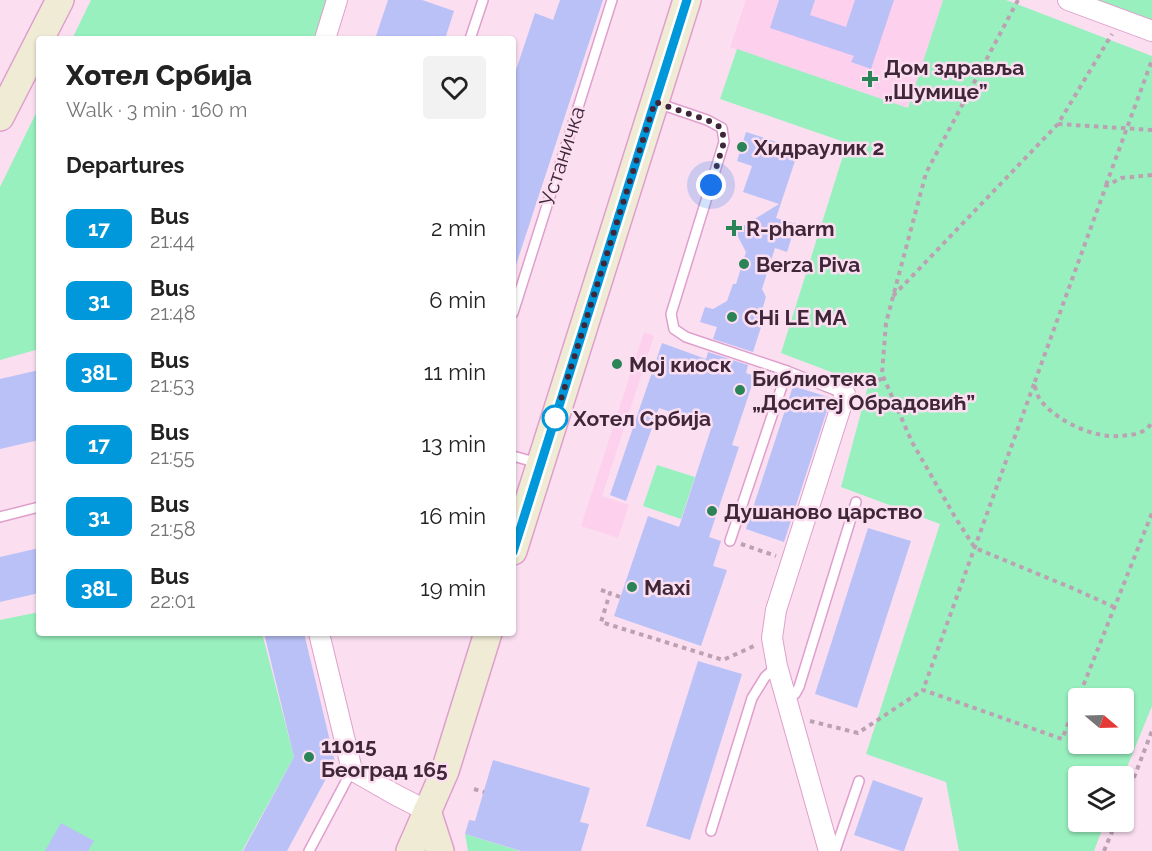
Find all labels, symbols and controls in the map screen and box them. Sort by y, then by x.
place label: Дом здравља „Шумице” [884,55,1024,104]
button: heart [423,56,486,119]
text: Хотел Србија [66,59,252,92]
marker: Дом здравља „Шумице” [861,70,879,88]
text: Walk · 3 min · 160 m [66,98,247,122]
street label: Устаничка [534,103,590,209]
place label: Хидраулик 2 [753,135,884,160]
marker: Хидраулик 2 [735,140,749,154]
text: Departures [66,152,184,178]
your location [696,170,726,200]
text: Bus [150,203,189,229]
text: 2 min [431,215,486,241]
text: 17 [88,216,110,241]
place label: R-pharm [746,216,834,241]
marker: R-pharm [727,221,741,235]
text: 21:44 [150,229,195,253]
place label: Berza Piva [756,252,860,277]
marker: Berza Piva [737,257,751,271]
text: Bus [150,275,189,301]
text: 6 min [429,287,486,313]
text: 31 [88,288,110,313]
text: 21:48 [150,301,196,325]
place label: CHi LE MA [744,305,848,330]
marker: CHi LE MA [725,310,739,324]
text: Bus [150,347,189,373]
place label: Мој киоск [629,352,732,377]
marker: Мој киоск [610,357,624,371]
text: 11 min [424,359,486,385]
text: 38L [81,360,117,385]
place label: Библиотека „Доситеј Обрадовић” [752,366,975,415]
text: 21:53 [150,373,194,397]
marker: Библиотека „Доситеј Обрадовић” [733,383,747,397]
marker: Хотел Србија [542,405,568,431]
place label: Хотел Србија [572,406,711,431]
text: Bus [150,419,189,445]
text: 13 min [421,431,486,457]
text: 17 [88,432,110,457]
text: 21:55 [150,445,195,469]
text: Bus [150,491,189,517]
place label: Душаново царство [724,499,923,524]
text: 16 min [420,503,486,529]
text: 31 [88,504,110,529]
marker: Душаново царство [705,504,719,518]
text: 21:58 [150,517,196,541]
text: Bus [150,563,189,589]
text: 19 min [420,575,486,601]
place label: Maxi [644,575,691,600]
text: 38L [81,576,117,601]
marker: Maxi [625,580,639,594]
text: 22:01 [150,589,195,613]
north arrow [1068,688,1134,754]
map controls [1068,688,1134,832]
place label: 11015 Београд 165 [321,733,448,782]
marker: 11015 Београд 165 [302,750,316,764]
button: layers [1068,766,1134,832]

